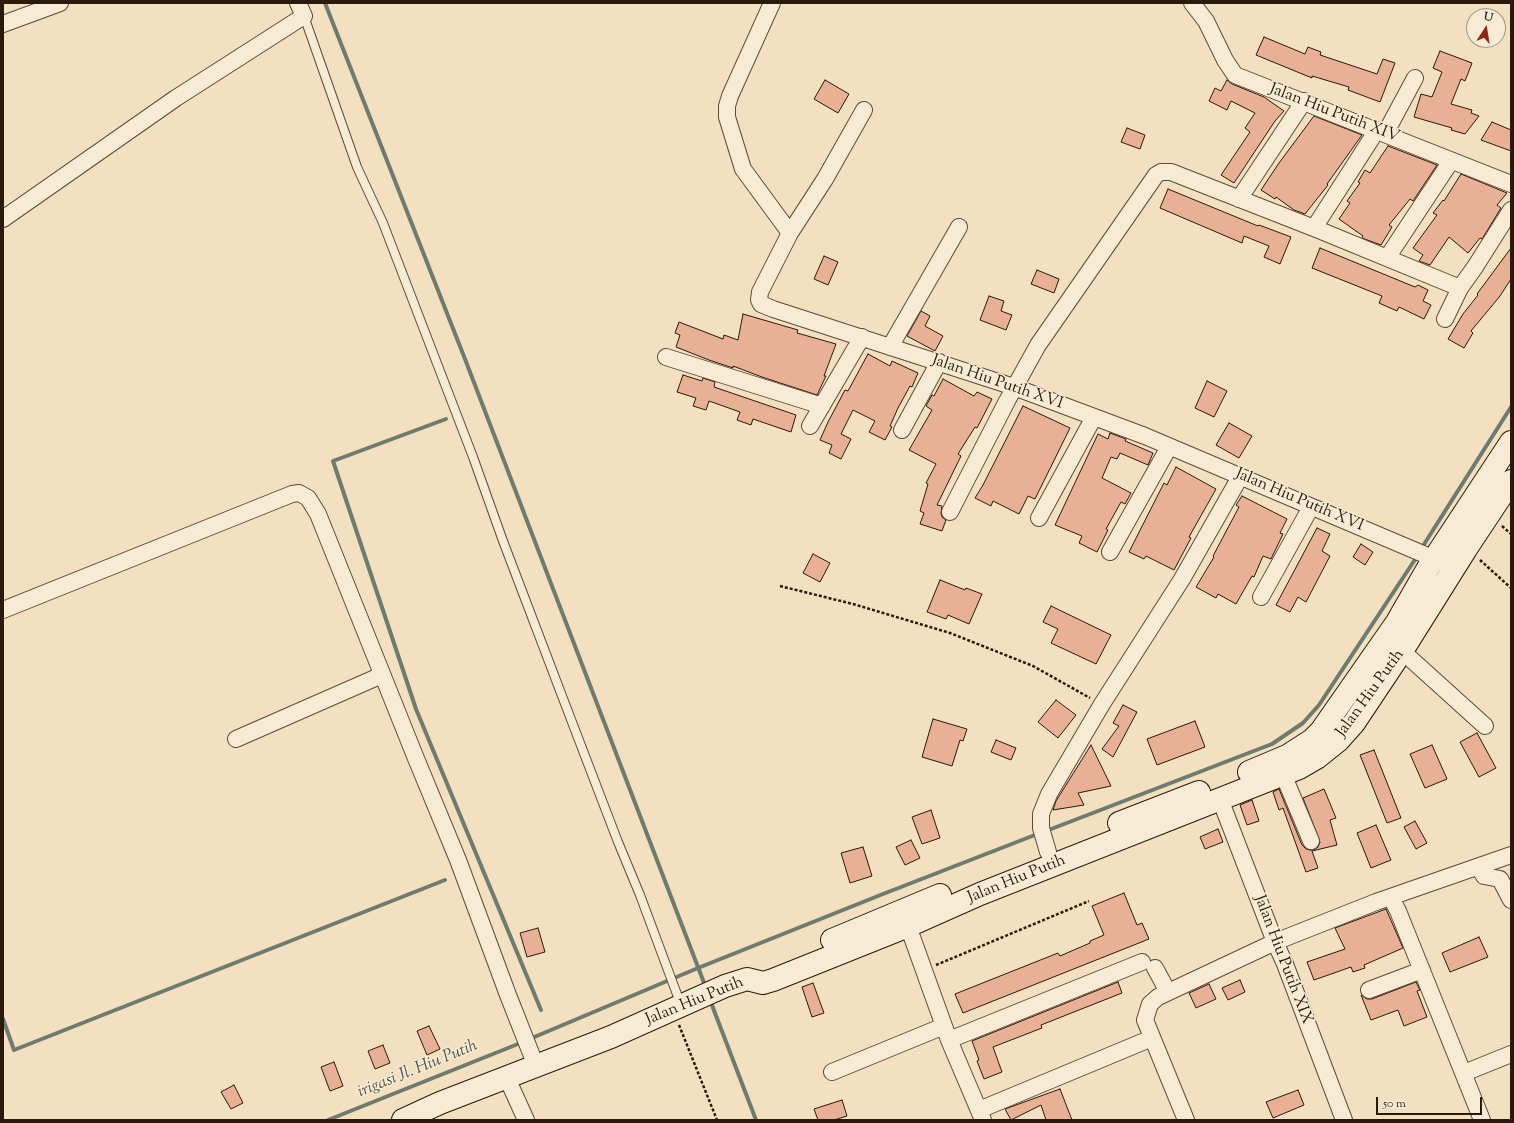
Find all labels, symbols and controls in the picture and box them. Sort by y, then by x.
north arrow [1466,8,1506,48]
text: U [1482,8,1494,26]
street label: Jalan Hiu Putih XIV [1266,80,1402,148]
street label: Jalan Hiu Putih XVI [929,352,1065,414]
street label: Jalan Hiu Putih XVI [1232,465,1366,537]
street label: Jalan Hiu Putih [1333,646,1409,742]
street label: Jalan Hiu Putih [965,852,1069,908]
street label: Jalan Hiu Putih XIX [1249,893,1315,1027]
street label: Jalan Hiu Putih [643,974,747,1030]
water label: irigasi Jl. Hiu Putih [355,1037,481,1103]
scale bar [1378,1089,1484,1115]
text: 50 m [1383,1095,1406,1113]

